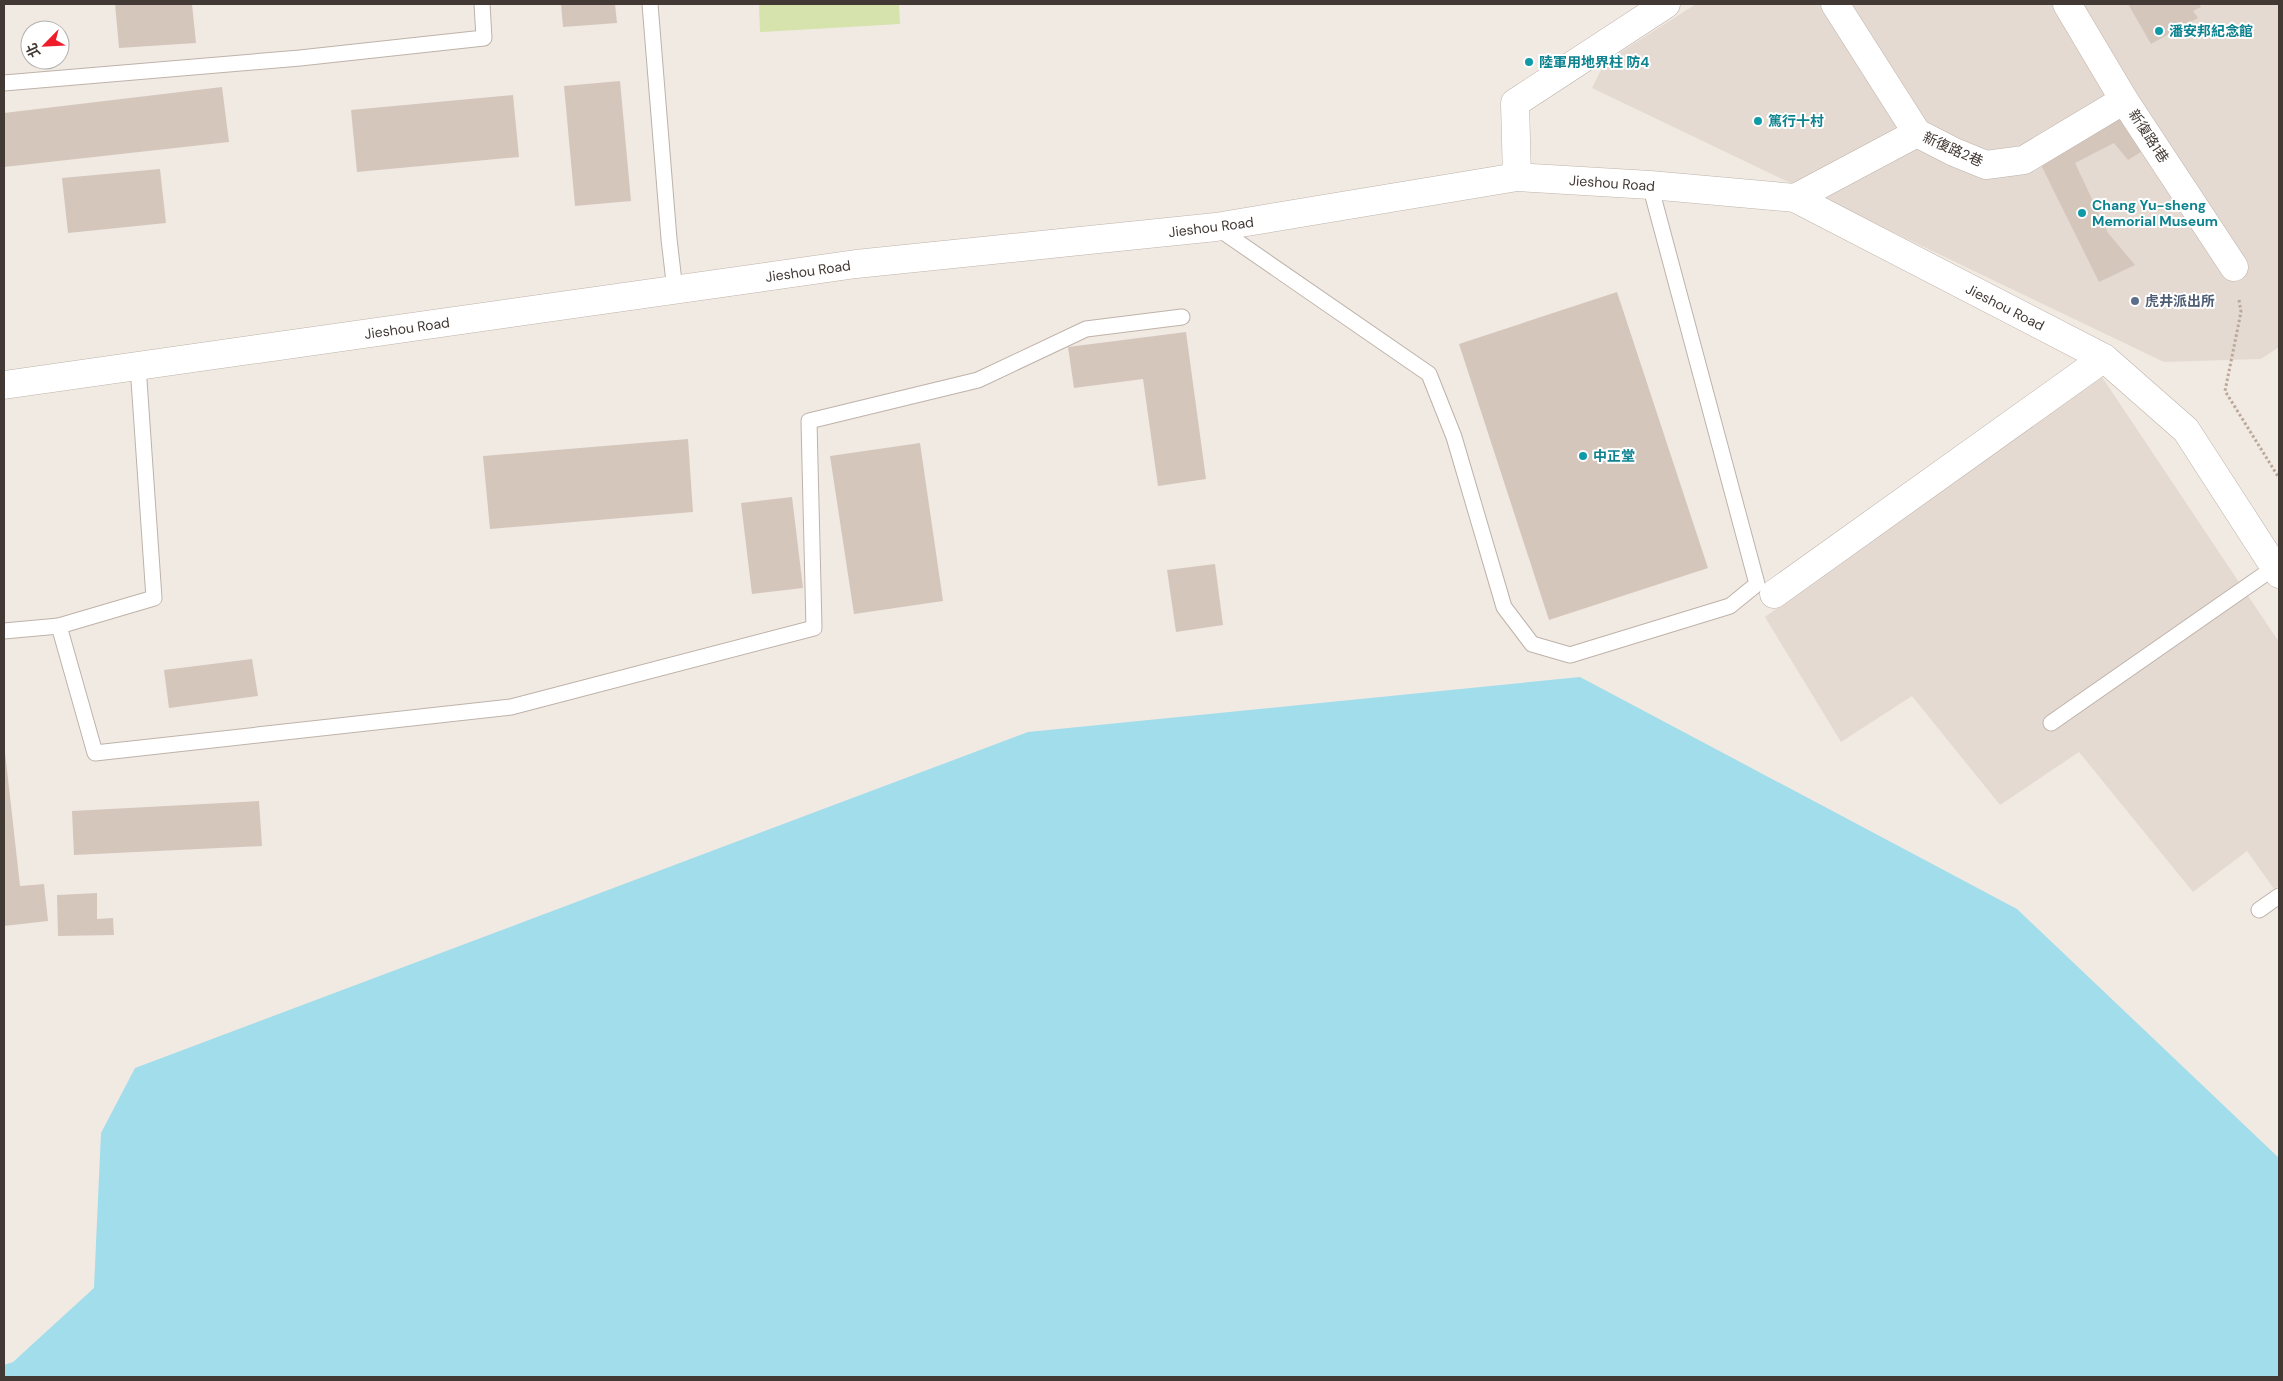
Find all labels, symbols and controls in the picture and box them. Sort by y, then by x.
north arrow [20,20,70,70]
place label: 潘安邦紀念館 [2169,22,2253,40]
marker: 潘安邦紀念館 [2153,25,2165,37]
text: 北 [22,40,44,60]
place label: 陸軍用地界柱 防4 [1539,53,1649,71]
marker: 陸軍用地界柱 防4 [1523,56,1535,68]
street label: 新復路1巷 [2125,106,2173,166]
place label: 篤行十村 [1768,112,1824,130]
marker: 篤行十村 [1752,115,1764,127]
street label: 新復路2巷 [1920,128,1986,170]
street label: Jieshou Road [1568,171,1656,195]
place label: Chang Yu-sheng Memorial Museum [2092,196,2218,230]
marker: Chang Yu-sheng Memorial Museum [2076,207,2088,219]
street label: Jieshou Road [1167,213,1255,241]
street label: Jieshou Road [764,256,852,286]
street label: Jieshou Road [1963,279,2047,335]
place label: 虎井派出所 [2145,292,2215,310]
marker: 虎井派出所 [2129,295,2141,307]
street label: Jieshou Road [363,313,451,343]
place label: 中正堂 [1593,447,1635,465]
marker: 中正堂 [1577,450,1589,462]

